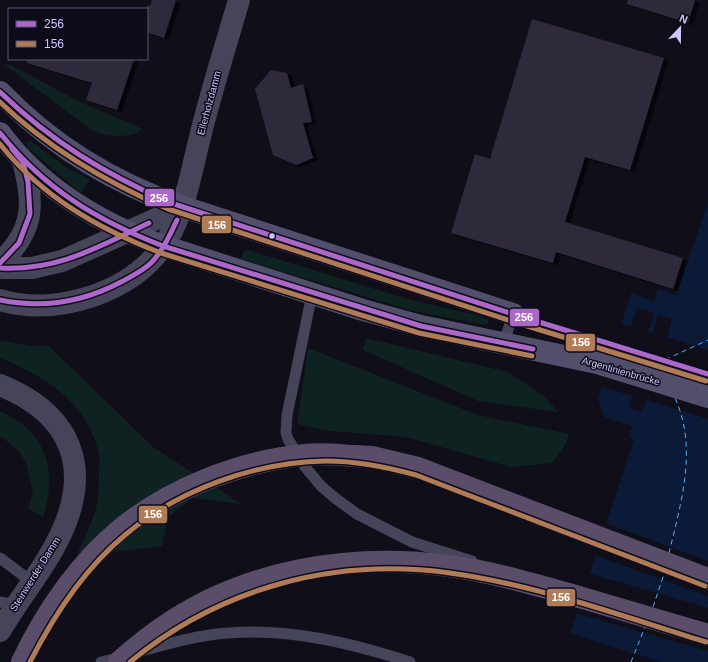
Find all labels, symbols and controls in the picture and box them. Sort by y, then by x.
legend [8,8,148,60]
north arrow [660,8,700,48]
text: N [678,12,690,26]
text: 256 [44,17,64,31]
text: 156 [44,37,64,51]
street label: Ellerholzdamm [195,70,223,136]
line badge: 256 [144,188,175,207]
text: 256 [150,192,168,204]
line badge: 156 [201,215,232,234]
text: 156 [208,219,226,231]
unlabelled marker [267,231,277,241]
line badge: 256 [509,308,540,327]
text: 256 [515,311,533,323]
line badge: 156 [565,333,596,352]
text: 156 [572,336,590,348]
street label: Argentinienbrücke [581,355,662,388]
line badge: 156 [138,505,168,524]
text: 156 [144,508,162,520]
street label: Steinwerder Damm [8,535,62,613]
line badge: 156 [546,588,576,607]
text: 156 [552,591,570,603]

